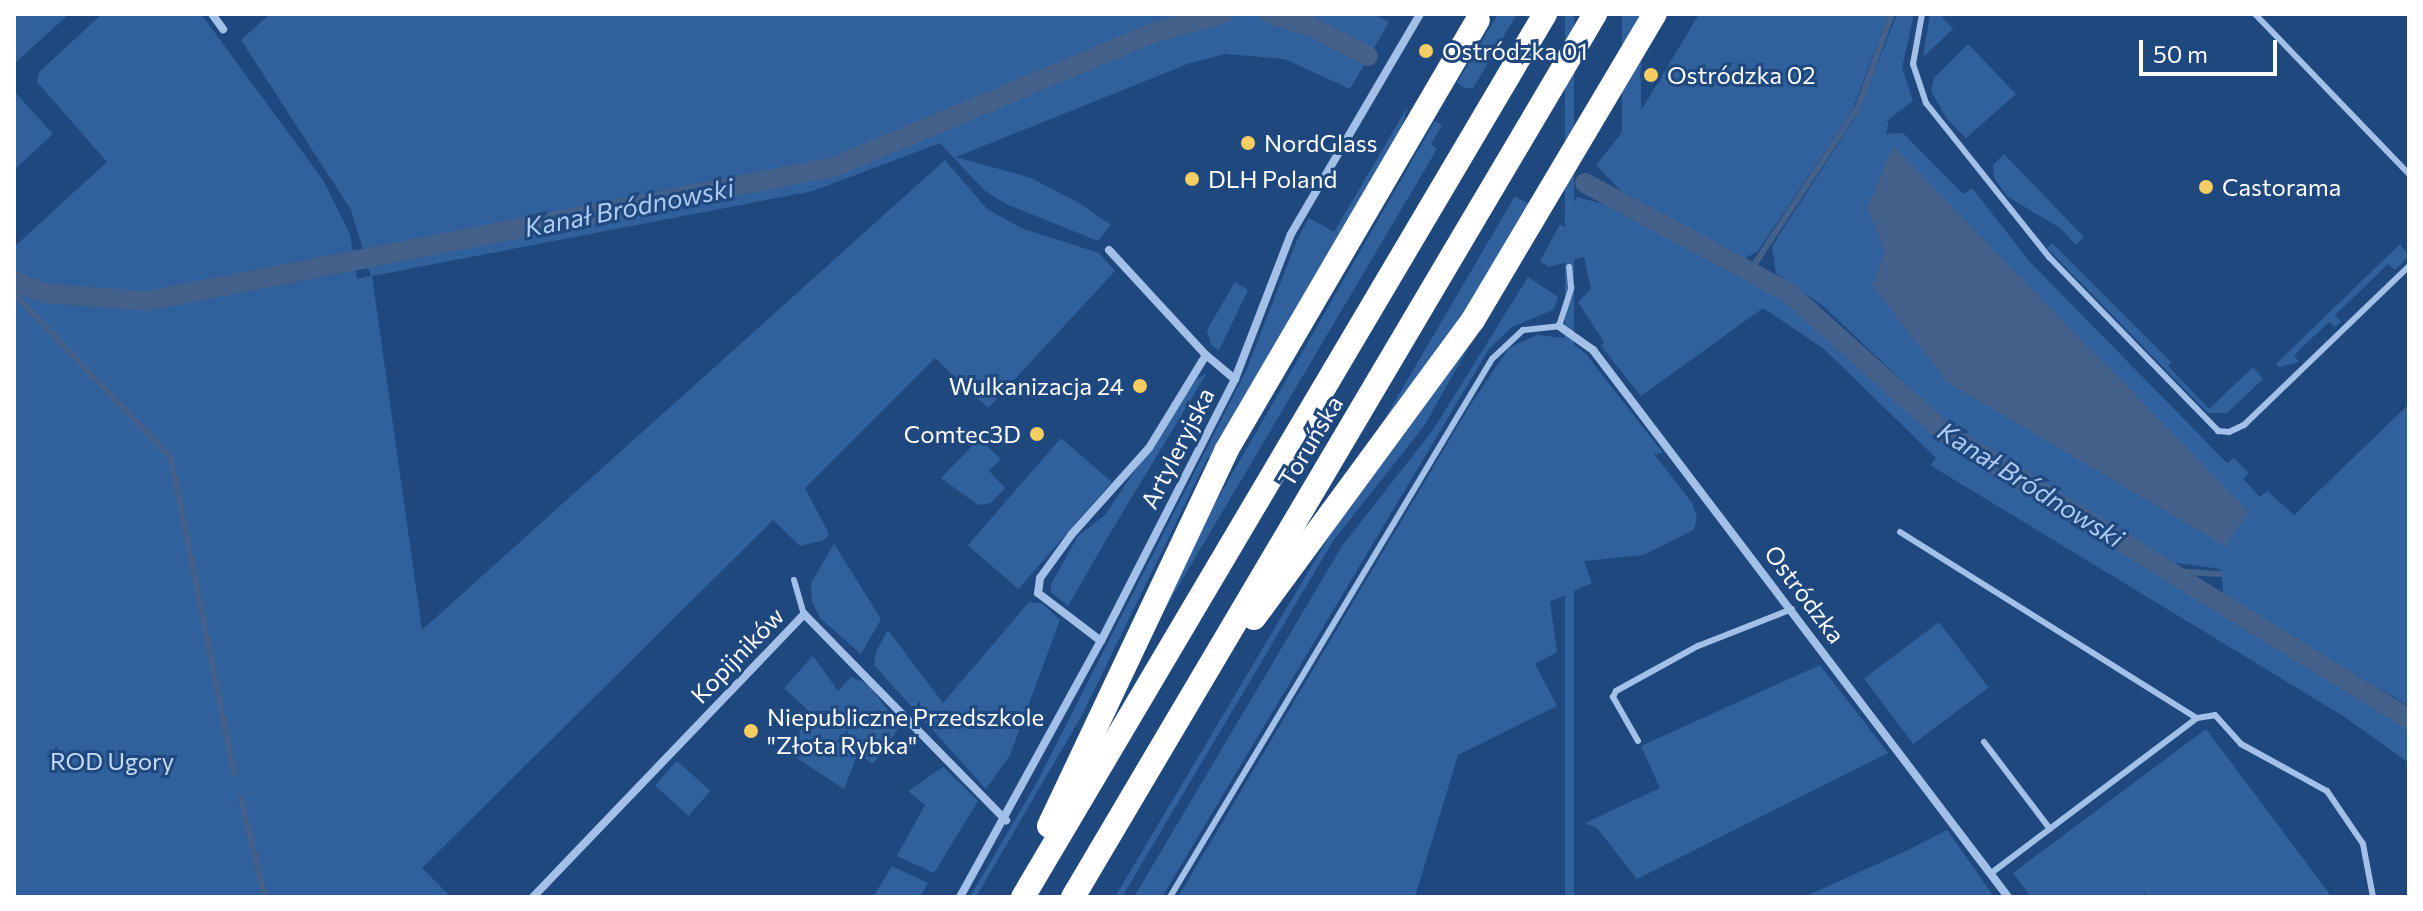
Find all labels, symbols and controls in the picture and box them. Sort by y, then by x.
scale bar [2143,24,2281,74]
place label: Ostródzka 01 [1442,37,1588,65]
text: 50 m [2153,39,2208,68]
marker: Ostródzka 01 [1417,42,1435,60]
place label: Ostródzka 02 [1667,61,1816,89]
marker: Ostródzka 02 [1642,66,1660,84]
place label: NordGlass [1264,129,1378,157]
marker: NordGlass [1239,134,1257,152]
place label: DLH Poland [1208,165,1337,193]
marker: DLH Poland [1183,170,1201,188]
water label: Kanał Bródnowski [522,171,736,243]
place label: Castorama [2222,173,2341,201]
marker: Castorama [2197,178,2215,196]
place label: Wulkanizacja 24 [949,372,1124,400]
marker: Wulkanizacja 24 [1131,377,1149,395]
street label: Artyleryjska [1134,383,1220,513]
street label: Toruńska [1272,390,1348,492]
water label: Kanał Bródnowski [1933,414,2129,554]
place label: Comtec3D [904,420,1021,448]
marker: Comtec3D [1028,425,1046,443]
street label: Ostródzka [1759,539,1851,649]
street label: Kopijników [684,601,790,709]
place label: Niepubliczne Przedszkole "Złota Rybka" [767,703,1044,759]
marker: Niepubliczne Przedszkole "Złota Rybka" [742,722,760,740]
park label: ROD Ugory [50,747,174,775]

